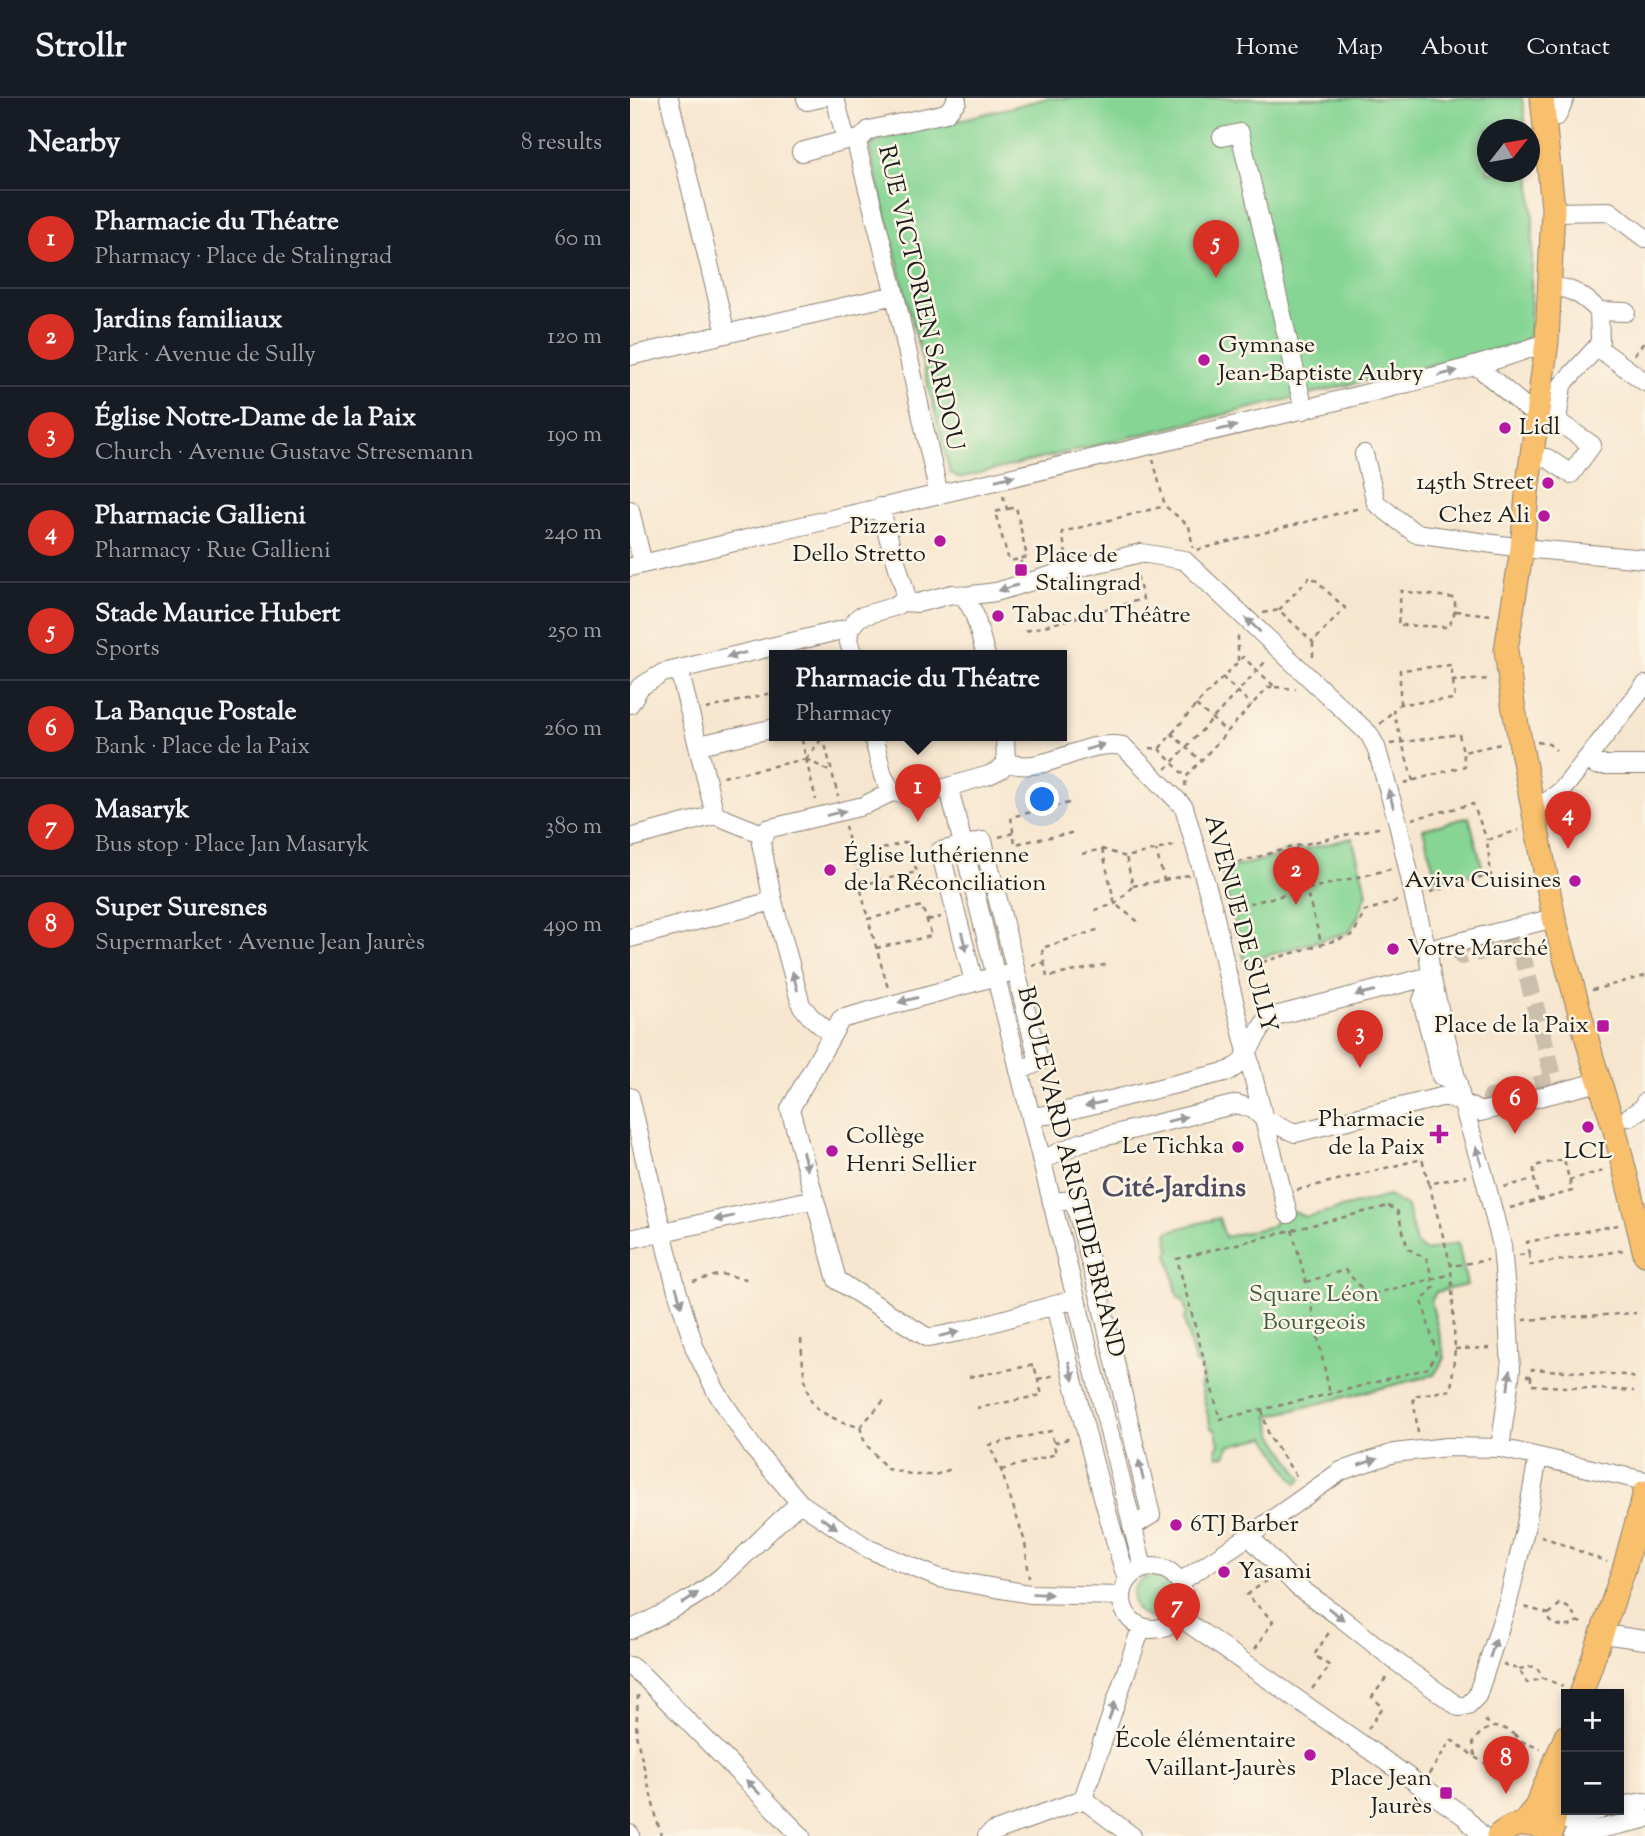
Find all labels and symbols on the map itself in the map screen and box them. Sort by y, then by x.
north arrow [1477,119,1540,182]
street label: RUE VICTORIEN SARDOU [868,142,972,454]
pin: 5 [1193,220,1239,278]
place label: Gymnase Jean-Baptiste Aubry [1216,329,1424,391]
marker: Gymnase Jean-Baptiste Aubry [1196,352,1212,368]
one-way arrow [1437,367,1459,378]
place label: Lidl [1519,411,1561,445]
marker: Lidl [1497,420,1513,436]
one-way arrow [1216,422,1238,433]
place label: 145th Street [1416,466,1534,500]
one-way arrow [994,472,1016,483]
marker: 145th Street [1540,475,1556,491]
place label: Chez Ali [1438,499,1530,533]
marker: Chez Ali [1536,508,1552,524]
place label: Pizzeria Dello Stretto [792,510,926,572]
marker: Pizzeria Dello Stretto [932,533,948,549]
place label: Place de Stalingrad [1035,539,1141,601]
marker: Place de Stalingrad [1013,562,1029,578]
one-way arrow [997,584,1018,594]
place label: Tabac du Théâtre [1012,599,1191,633]
marker: Tabac du Théâtre [990,608,1006,624]
one-way arrow [1245,617,1262,634]
one-way arrow [725,650,747,661]
one-way arrow [1084,741,1106,752]
pin: 1 [895,764,941,822]
your location [1025,782,1059,816]
one-way arrow [1385,788,1395,809]
pin: 4 [1545,791,1591,849]
one-way arrow [825,807,847,818]
street label: AVENUE DE SULLY [1195,811,1285,1037]
place label: Église luthérienne de la Réconciliation [844,839,1046,901]
pin: 2 [1273,847,1319,905]
marker: Église luthérienne de la Réconciliation [822,862,838,878]
place label: Aviva Cuisines [1404,864,1561,898]
marker: Aviva Cuisines [1567,873,1583,889]
one-way arrow [959,931,970,953]
place label: Votre Marché [1407,932,1548,966]
marker: Votre Marché [1385,941,1401,957]
one-way arrow [789,970,799,991]
street label: BOULEVARD ARISTIDE BRIAND [1007,983,1133,1361]
one-way arrow [1354,988,1376,999]
one-way arrow [898,996,919,1006]
place label: Place de la Paix [1434,1009,1589,1043]
pin: 3 [1337,1010,1383,1068]
marker: Place de la Paix [1595,1018,1611,1034]
pin: 6 [1492,1076,1538,1134]
one-way arrow [1084,1099,1106,1110]
place label: Pharmacie de la Paix [1318,1103,1425,1165]
one-way arrow [1166,1113,1188,1124]
marker: LCL [1580,1119,1596,1135]
place label: Collège Henri Sellier [846,1120,977,1182]
marker: Pharmacie de la Paix [1431,1126,1447,1142]
place label: Le Tichka [1122,1130,1224,1164]
place label: LCL [1564,1135,1612,1169]
marker: Le Tichka [1230,1139,1246,1155]
marker: Collège Henri Sellier [824,1143,840,1159]
one-way arrow [1473,1145,1484,1167]
one-way arrow [800,1151,811,1173]
district label: Cité-Jardins [1102,1169,1246,1209]
one-way arrow [713,1213,735,1224]
park label: Square Léon Bourgeois [1249,1278,1379,1340]
one-way arrow [675,1287,685,1308]
one-way arrow [938,1328,960,1339]
one-way arrow [1066,1360,1077,1382]
one-way arrow [1504,1369,1515,1391]
one-way arrow [1357,1456,1378,1467]
one-way arrow [1135,1459,1146,1481]
place label: 6TJ Barber [1190,1508,1299,1542]
one-way arrow [820,1516,839,1529]
marker: 6TJ Barber [1168,1517,1184,1533]
place label: Yasami [1238,1555,1312,1589]
marker: Yasami [1216,1564,1232,1580]
pin: 7 [1154,1583,1200,1641]
one-way arrow [1031,1589,1053,1600]
one-way arrow [680,1592,700,1605]
one-way arrow [1326,1607,1345,1621]
one-way arrow [1488,1637,1499,1658]
one-way arrow [1107,1700,1118,1721]
place label: École élémentaire Vaillant-Jaurès [1115,1724,1296,1786]
pin: 8 [1483,1736,1529,1794]
marker: École élémentaire Vaillant-Jaurès [1302,1747,1318,1763]
place label: Place Jean Jaurès [1331,1762,1432,1824]
one-way arrow [744,1779,761,1796]
marker: Place Jean Jaurès [1438,1785,1454,1801]

